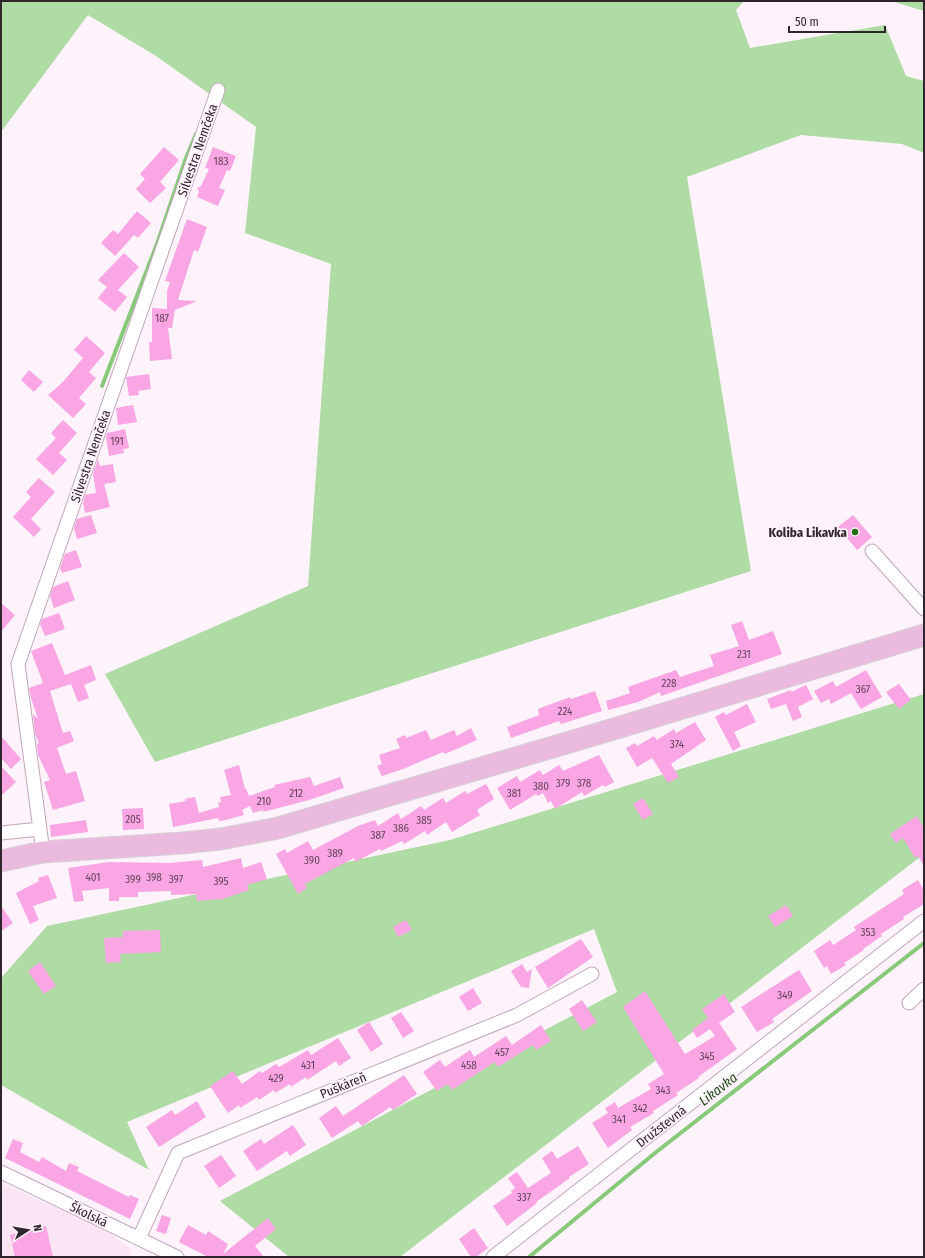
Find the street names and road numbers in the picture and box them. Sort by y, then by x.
street label: Silvestra Nemčeka [175,102,220,198]
street label: Silvestra Nemčeka [68,408,113,504]
street label: Puškáreň [318,1069,368,1102]
street label: Družstevná [633,1102,689,1150]
street label: Školská [67,1199,110,1230]

